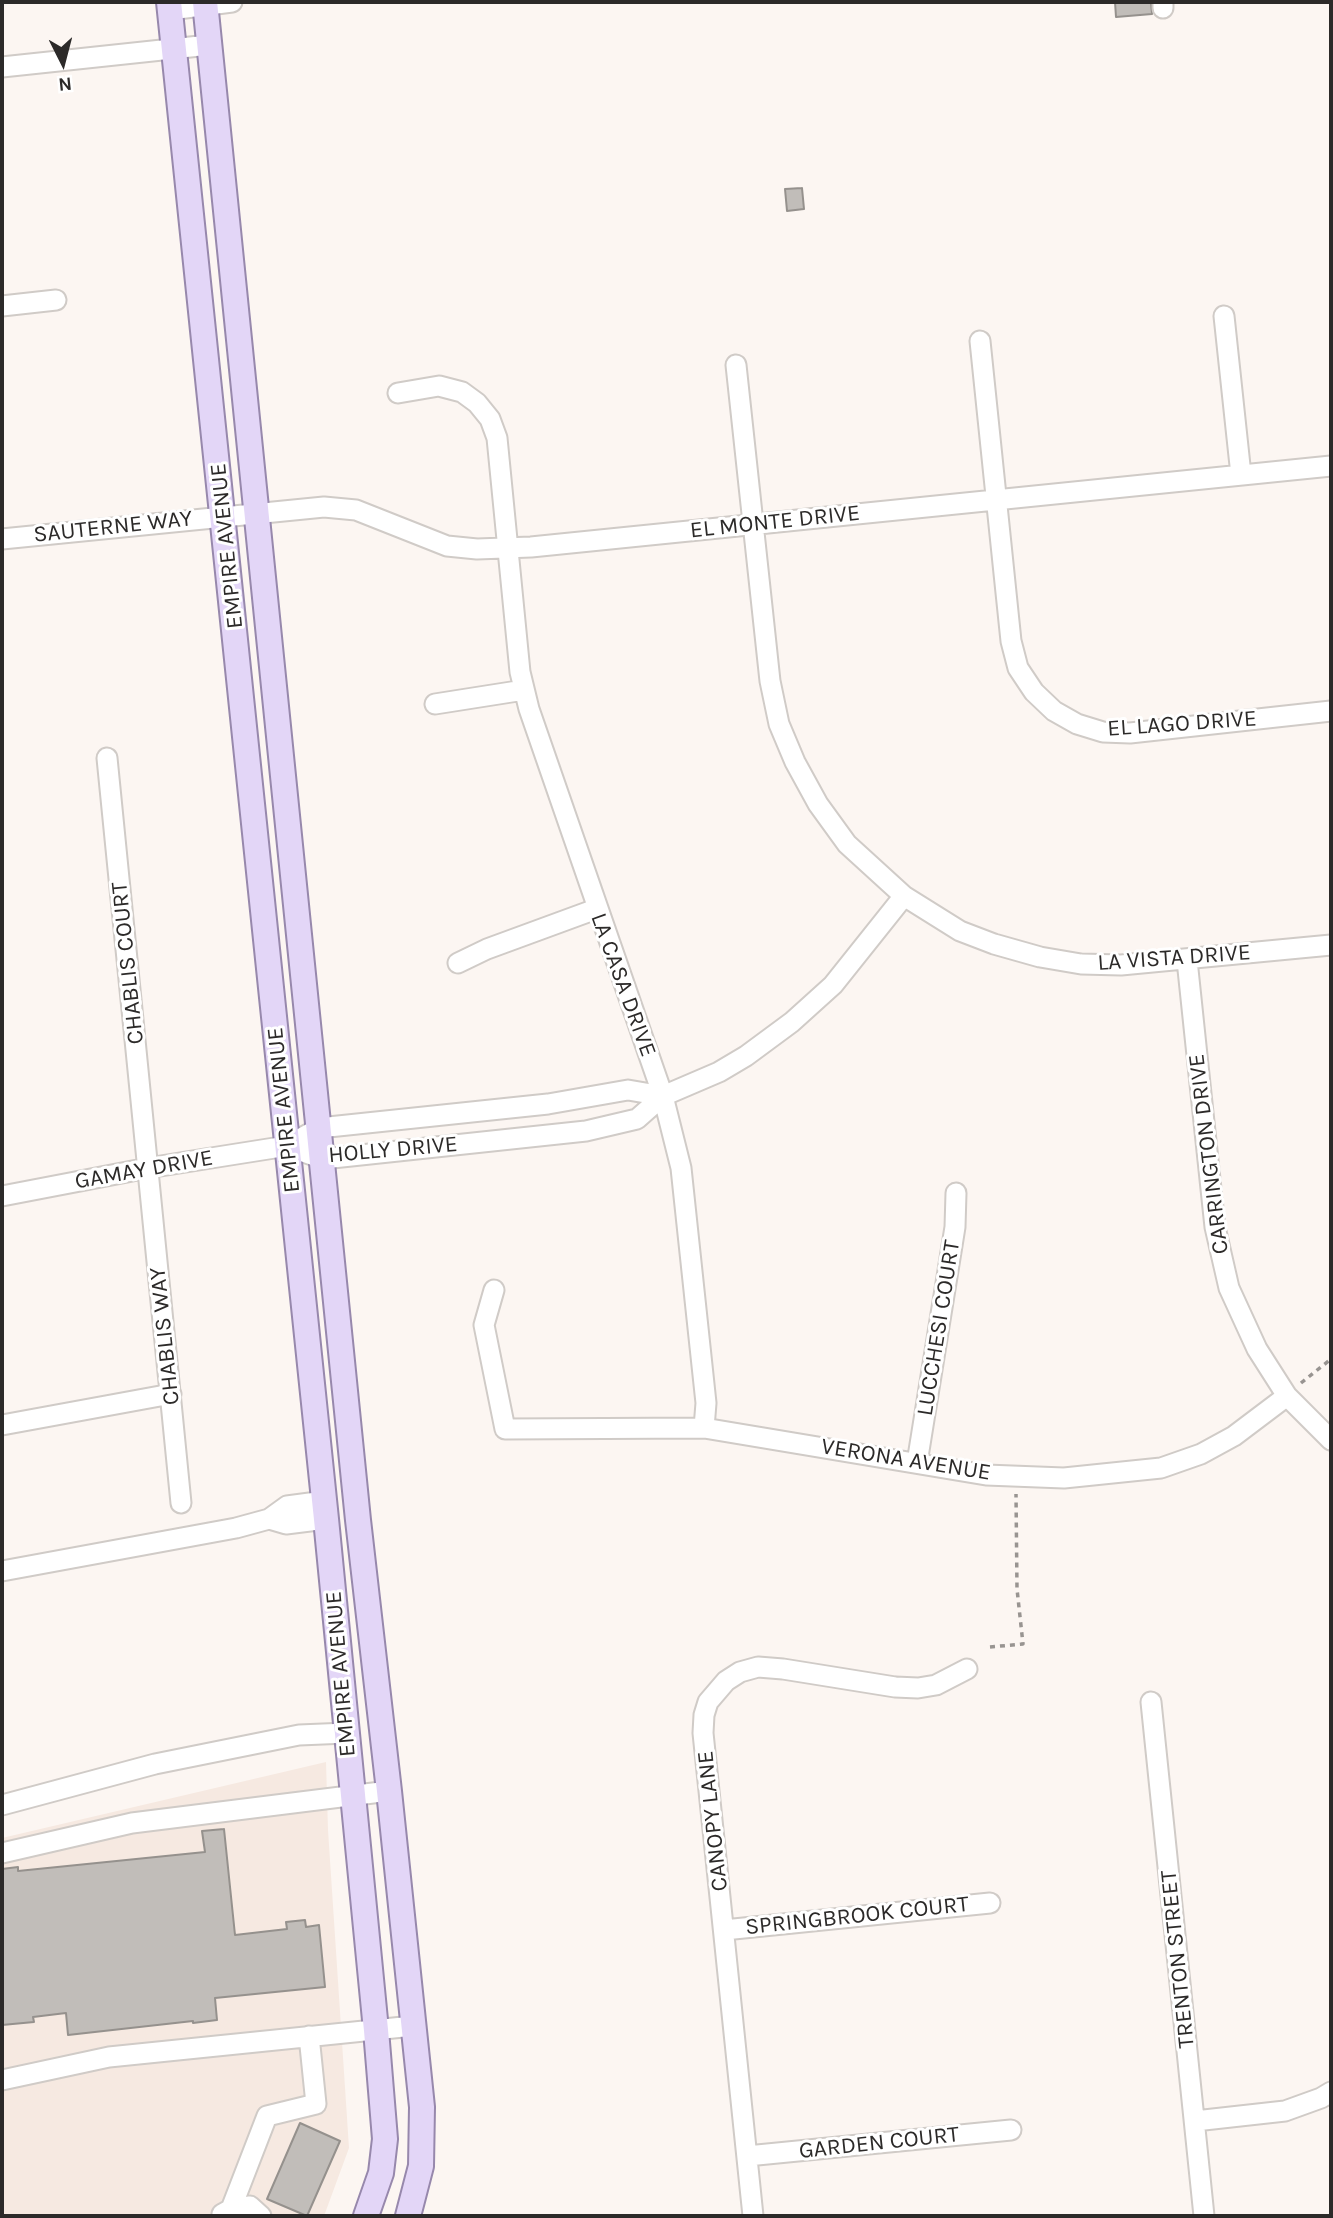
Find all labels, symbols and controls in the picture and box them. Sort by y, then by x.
north arrow [28,28,98,98]
text: N [57,72,73,96]
street label: EMPIRE AVENUE [205,462,249,630]
street label: EL MONTE DRIVE [689,499,861,545]
street label: SAUTERNE WAY [32,505,194,549]
street label: EL LAGO DRIVE [1106,705,1258,743]
street label: CHABLIS COURT [106,880,150,1046]
street label: LA CASA DRIVE [584,909,662,1061]
street label: LA VISTA DRIVE [1096,939,1252,977]
street label: EMPIRE AVENUE [262,1026,306,1194]
street label: CARRINGTON DRIVE [1183,1052,1235,1256]
street label: HOLLY DRIVE [327,1131,459,1169]
street label: GAMAY DRIVE [73,1144,215,1196]
street label: LUCCHESI COURT [911,1238,967,1418]
street label: CHABLIS WAY [144,1266,186,1406]
street label: VERONA AVENUE [819,1433,993,1487]
street label: EMPIRE AVENUE [320,1590,362,1758]
street label: CANOPY LANE [692,1749,734,1893]
street label: TRENTON STREET [1155,1869,1201,2049]
street label: SPRINGBROOK COURT [744,1891,970,1941]
street label: GARDEN COURT [798,2121,960,2165]

